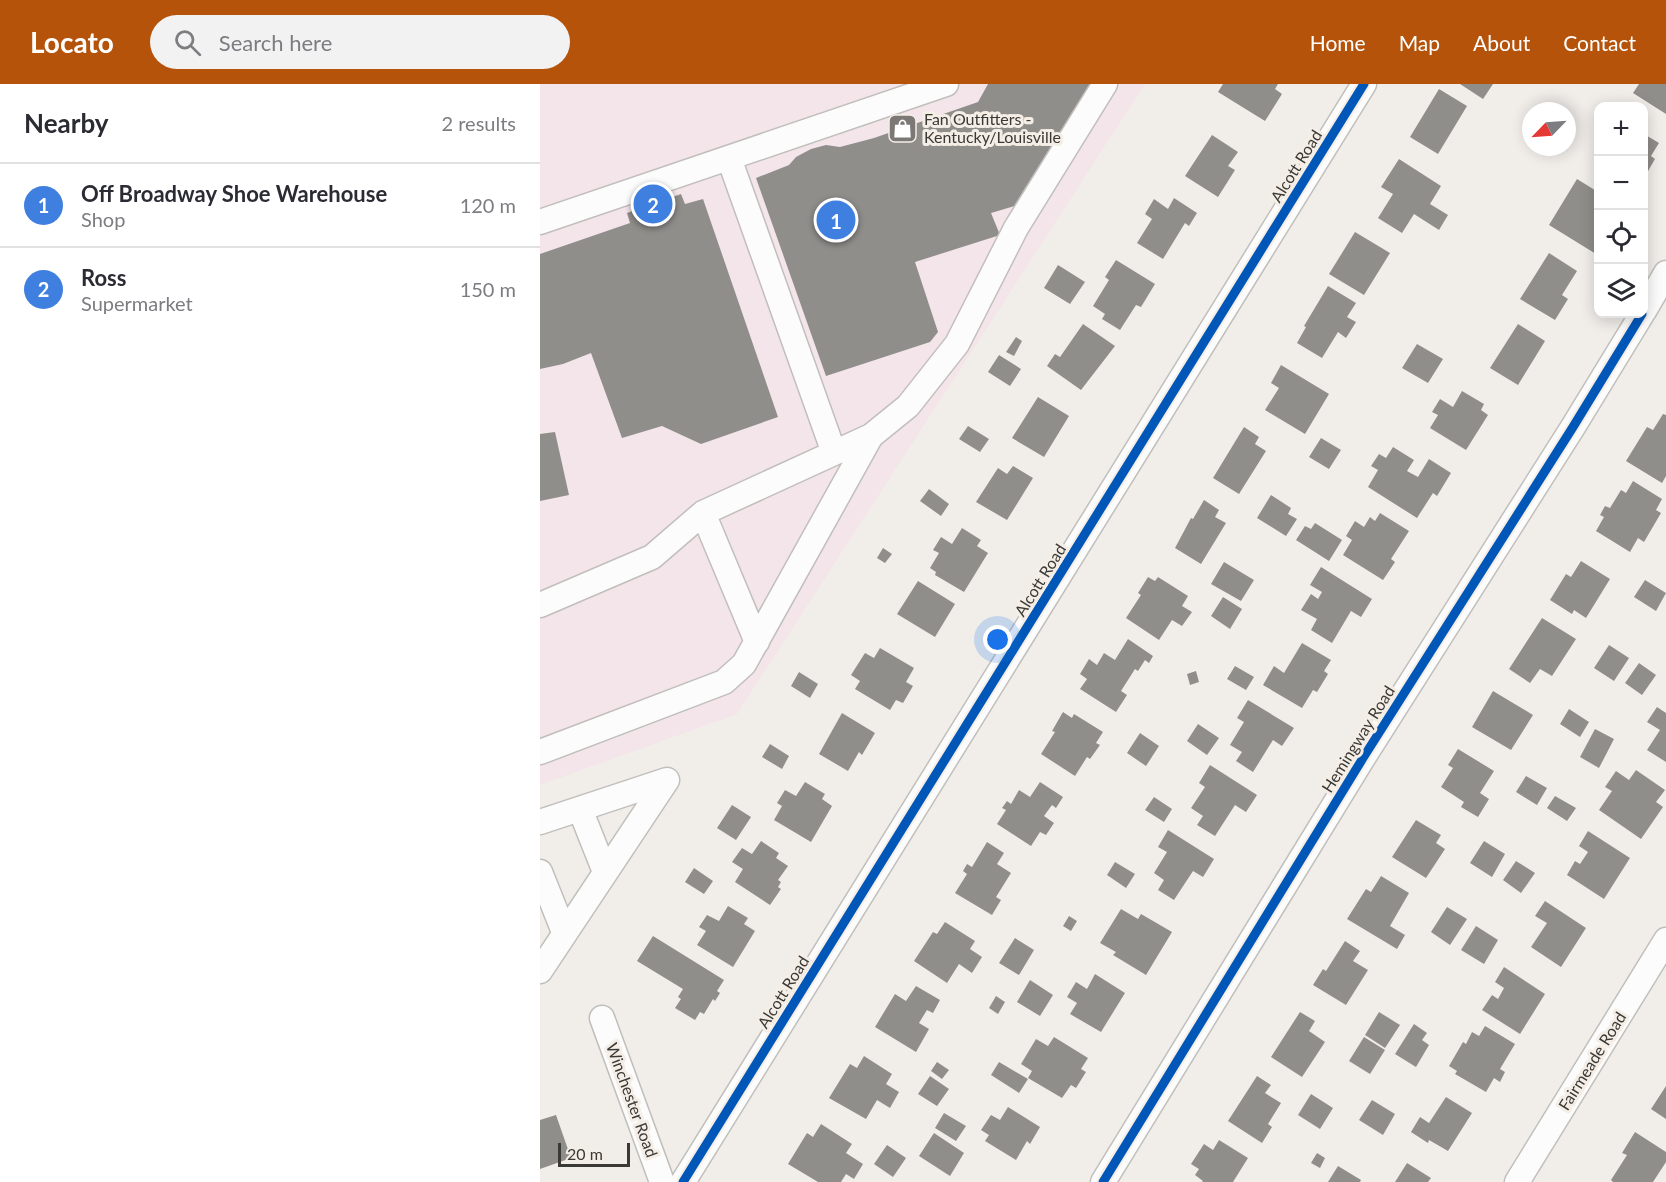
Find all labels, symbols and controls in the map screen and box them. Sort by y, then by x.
search box [150,15,570,69]
text: Locato [30,25,114,59]
icon: search [171,26,204,59]
text: Search here [219,29,332,56]
text: Home [1310,30,1366,55]
text: Map [1399,30,1440,55]
text: About [1473,30,1530,55]
text: Contact [1563,30,1636,55]
north arrow [1522,102,1576,156]
map controls [1594,102,1648,318]
button: + [1594,102,1648,156]
text: Nearby [24,107,109,139]
place label: Fan Outfitters - Kentucky/Louisville [924,109,1061,146]
text: 2 results [441,111,516,135]
shop icon: Fan Outfitters - Kentucky/Louisville [887,112,919,144]
street label: Alcott Road [1266,126,1325,205]
button: − [1594,156,1648,210]
text: Off Broadway Shoe Warehouse [81,180,387,207]
pin: 2 [634,182,672,226]
text: 1 [38,193,49,217]
text: 120 m [460,193,516,217]
pin: 1 [816,198,856,242]
text: Shop [81,207,125,231]
button: locate [1594,210,1648,264]
text: Ross [81,264,126,291]
button: layers [1594,264,1648,318]
text: 2 [38,277,49,301]
text: 150 m [460,277,516,301]
text: Supermarket [81,291,193,315]
street label: Alcott Road [1010,540,1069,619]
your location [983,625,1012,654]
street label: Hemingway Road [1317,682,1398,796]
street label: Alcott Road [753,952,812,1031]
street label: Fairmeade Road [1554,1008,1629,1113]
street label: Winchester Road [603,1040,662,1160]
scale bar [558,1140,630,1168]
text: 20 m [567,1144,603,1163]

